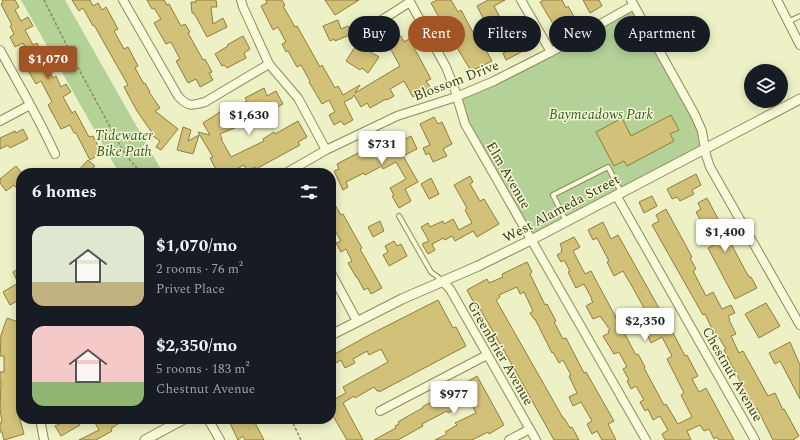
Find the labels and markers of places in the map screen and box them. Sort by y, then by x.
pin: $1,070 [15,46,81,80]
pin: $1,630 [216,102,282,136]
pin: $731 [358,131,406,165]
pin: $1,400 [692,219,758,253]
pin: $2,350 [612,308,678,342]
pin: $977 [430,381,478,415]

